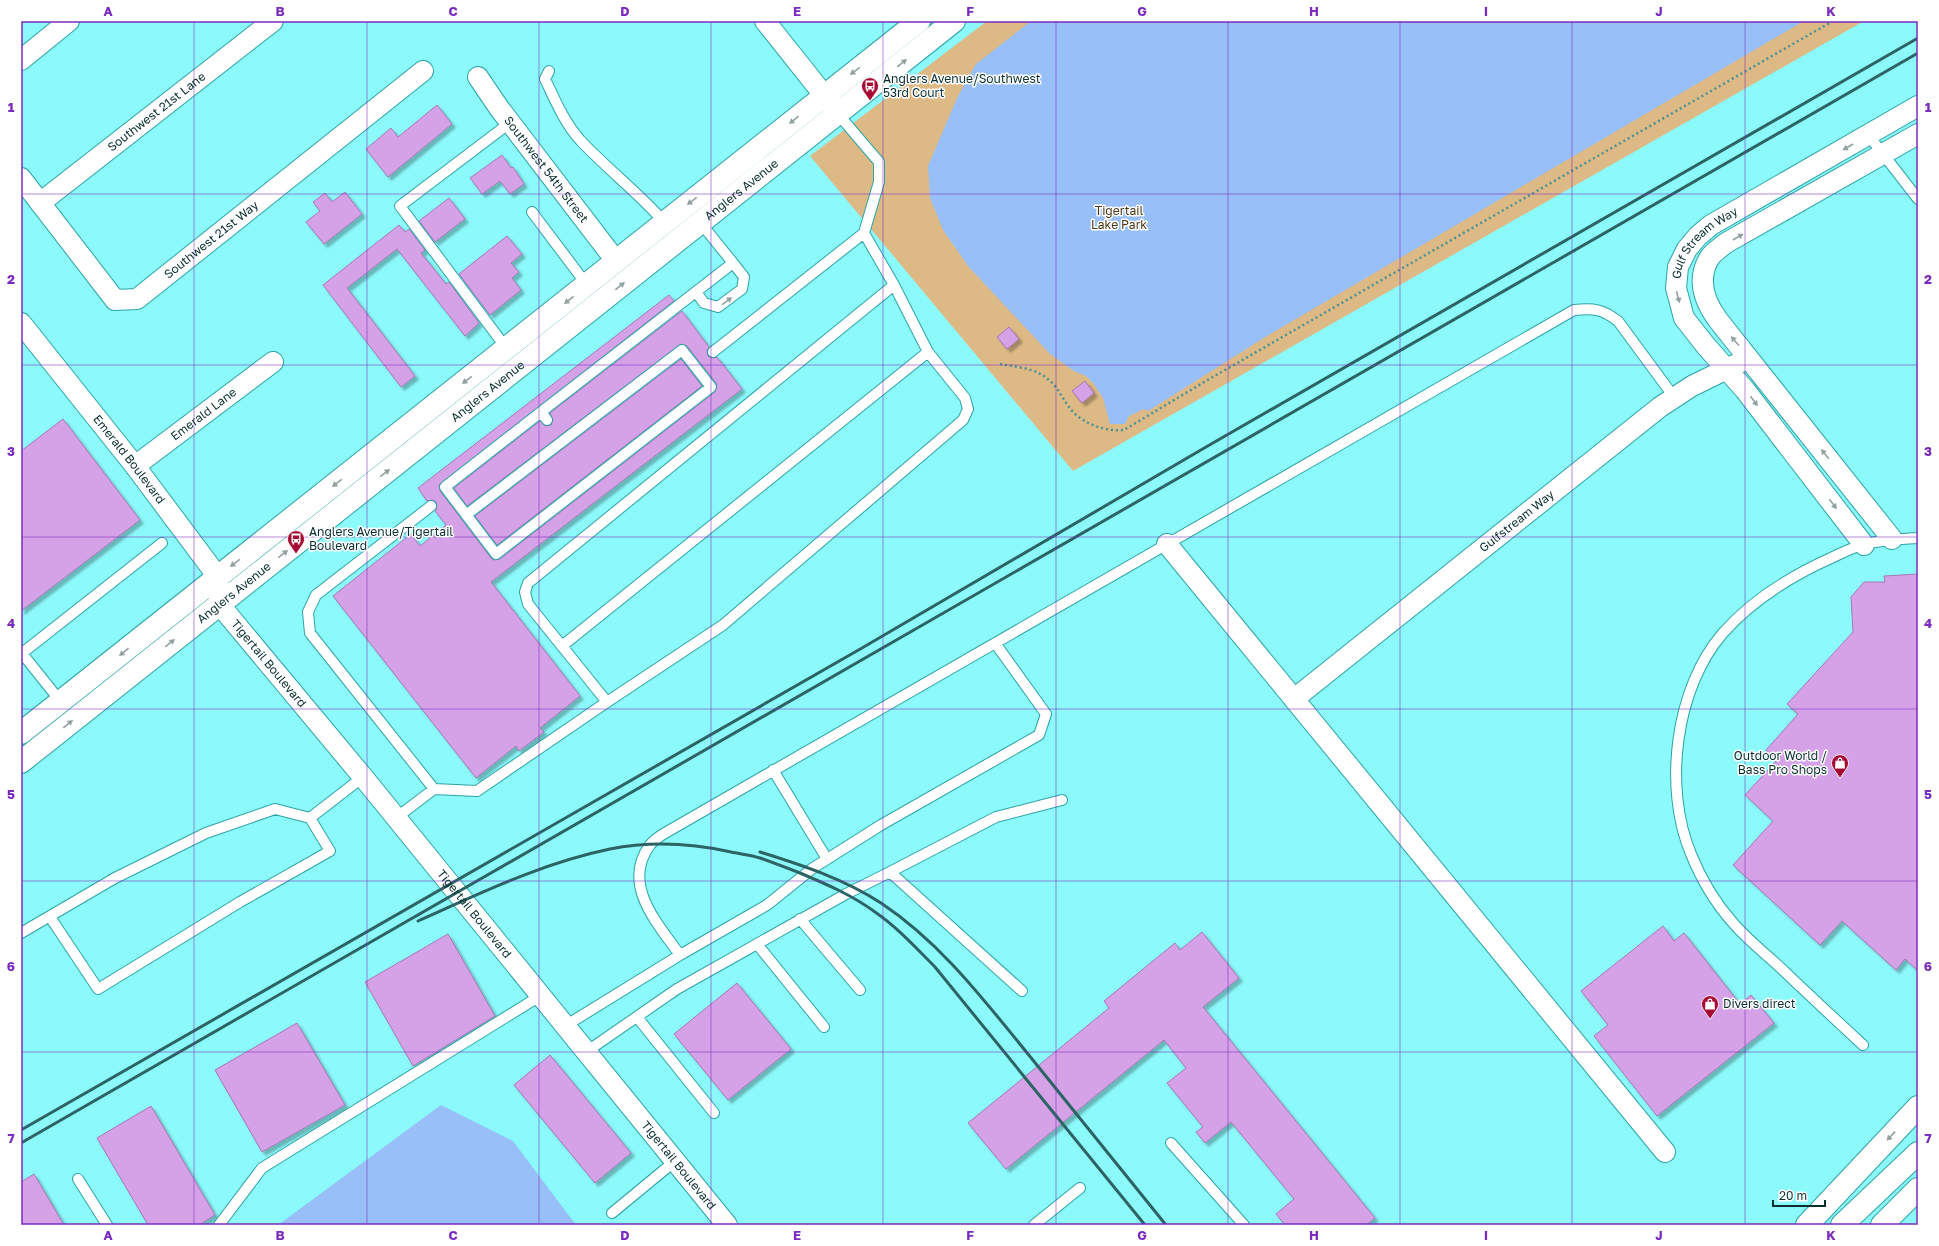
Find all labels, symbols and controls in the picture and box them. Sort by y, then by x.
text: A [103,3,113,19]
text: B [275,3,285,19]
text: C [448,3,458,19]
text: D [620,3,630,19]
text: E [793,3,801,19]
text: F [966,3,974,19]
text: G [1137,3,1147,19]
text: H [1309,3,1319,19]
text: I [1484,3,1488,19]
text: J [1655,3,1663,19]
text: K [1826,3,1836,19]
one-way arrow [896,59,907,68]
one-way arrow [850,67,861,75]
street label: Southwest 21st Lane [104,69,208,154]
place label: Anglers Avenue/Southwest 53rd Court [883,71,1041,100]
bus stop icon: Anglers Avenue/Southwest 53rd Court [860,76,880,101]
text: 1 [8,99,15,115]
text: 1 [1925,99,1932,115]
street label: Southwest 54th Street [501,113,592,226]
one-way arrow [788,116,799,125]
one-way arrow [1842,144,1854,151]
street label: Anglers Avenue [701,156,781,223]
street label: Southwest 21st Way [161,197,261,282]
one-way arrow [687,197,698,206]
park label: Tigertail Lake Park [1091,203,1147,232]
street label: Gulf Stream Way [1669,203,1740,279]
one-way arrow [1732,233,1744,240]
text: 2 [7,271,15,287]
text: 2 [1924,271,1932,287]
one-way arrow [615,281,626,290]
one-way arrow [1675,291,1681,303]
one-way arrow [563,295,574,304]
one-way arrow [722,297,732,305]
one-way arrow [1730,336,1739,346]
street label: Anglers Avenue [447,357,527,425]
one-way arrow [461,376,472,385]
street label: Emerald Lane [168,384,239,443]
one-way arrow [1749,395,1758,406]
street label: Emerald Boulevard [90,412,169,507]
text: 3 [7,443,15,459]
text: 3 [1924,443,1932,459]
one-way arrow [1820,448,1829,459]
one-way arrow [379,469,390,477]
one-way arrow [332,478,343,487]
street label: Gulfstream Way [1476,486,1557,555]
one-way arrow [1828,499,1837,510]
place label: Anglers Avenue/Tigertail Boulevard [309,524,453,553]
bus stop icon: Anglers Avenue/Tigertail Boulevard [286,529,306,554]
one-way arrow [277,549,288,558]
street label: Anglers Avenue [194,559,274,626]
one-way arrow [230,559,241,568]
text: 4 [7,615,15,631]
text: 4 [1924,615,1932,631]
street label: Tigertail Boulevard [228,616,310,710]
one-way arrow [165,639,176,647]
one-way arrow [118,648,129,657]
one-way arrow [63,720,74,728]
place label: Outdoor World / Bass Pro Shops [1734,748,1827,777]
shop icon: Outdoor World / Bass Pro Shops [1830,753,1850,778]
text: 5 [7,786,15,802]
text: 5 [1924,786,1932,802]
street label: Tigertail Boulevard [434,866,515,961]
text: 6 [7,958,15,974]
text: 6 [1924,958,1932,974]
shop icon: Divers direct [1700,994,1720,1019]
place label: Divers direct [1723,996,1796,1011]
street label: Tigertail Boulevard [639,1118,719,1212]
text: 7 [7,1130,15,1146]
text: 7 [1924,1130,1932,1146]
one-way arrow [1887,1131,1896,1141]
scale bar [1773,1182,1825,1208]
text: 20 m [1779,1188,1807,1203]
text: A [103,1227,113,1243]
text: B [275,1227,285,1243]
text: C [448,1227,458,1243]
text: D [620,1227,630,1243]
text: E [793,1227,801,1243]
text: F [966,1227,974,1243]
text: G [1137,1227,1147,1243]
text: H [1309,1227,1319,1243]
text: I [1484,1227,1488,1243]
text: J [1655,1227,1663,1243]
text: K [1826,1227,1836,1243]

